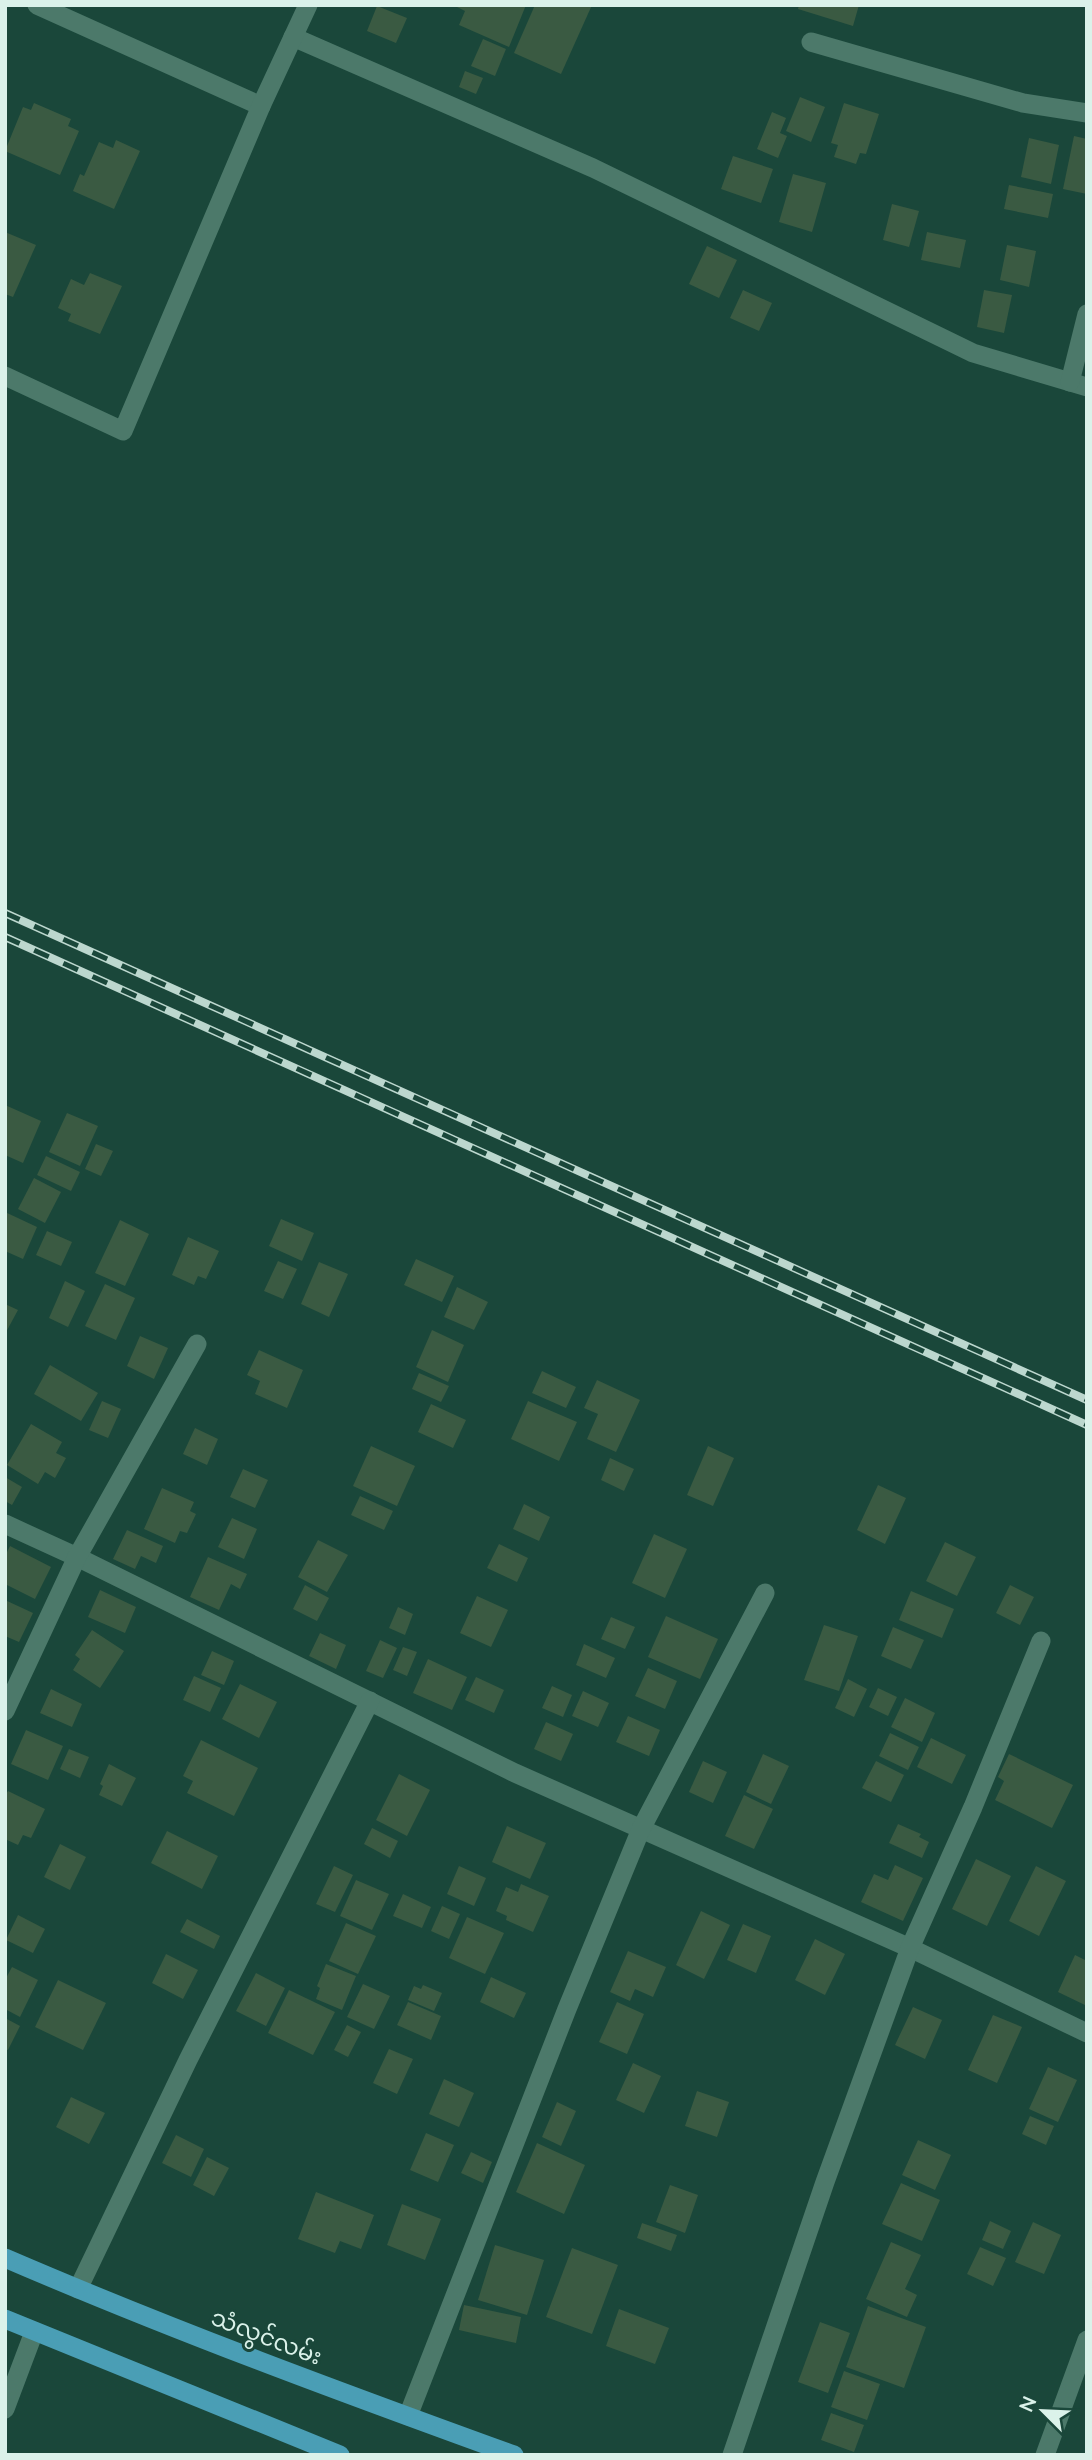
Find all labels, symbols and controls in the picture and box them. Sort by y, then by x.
street label: သံလွင်လမ်း [206,2301,327,2375]
north arrow [1008,2376,1078,2446]
text: N [1014,2393,1040,2415]

